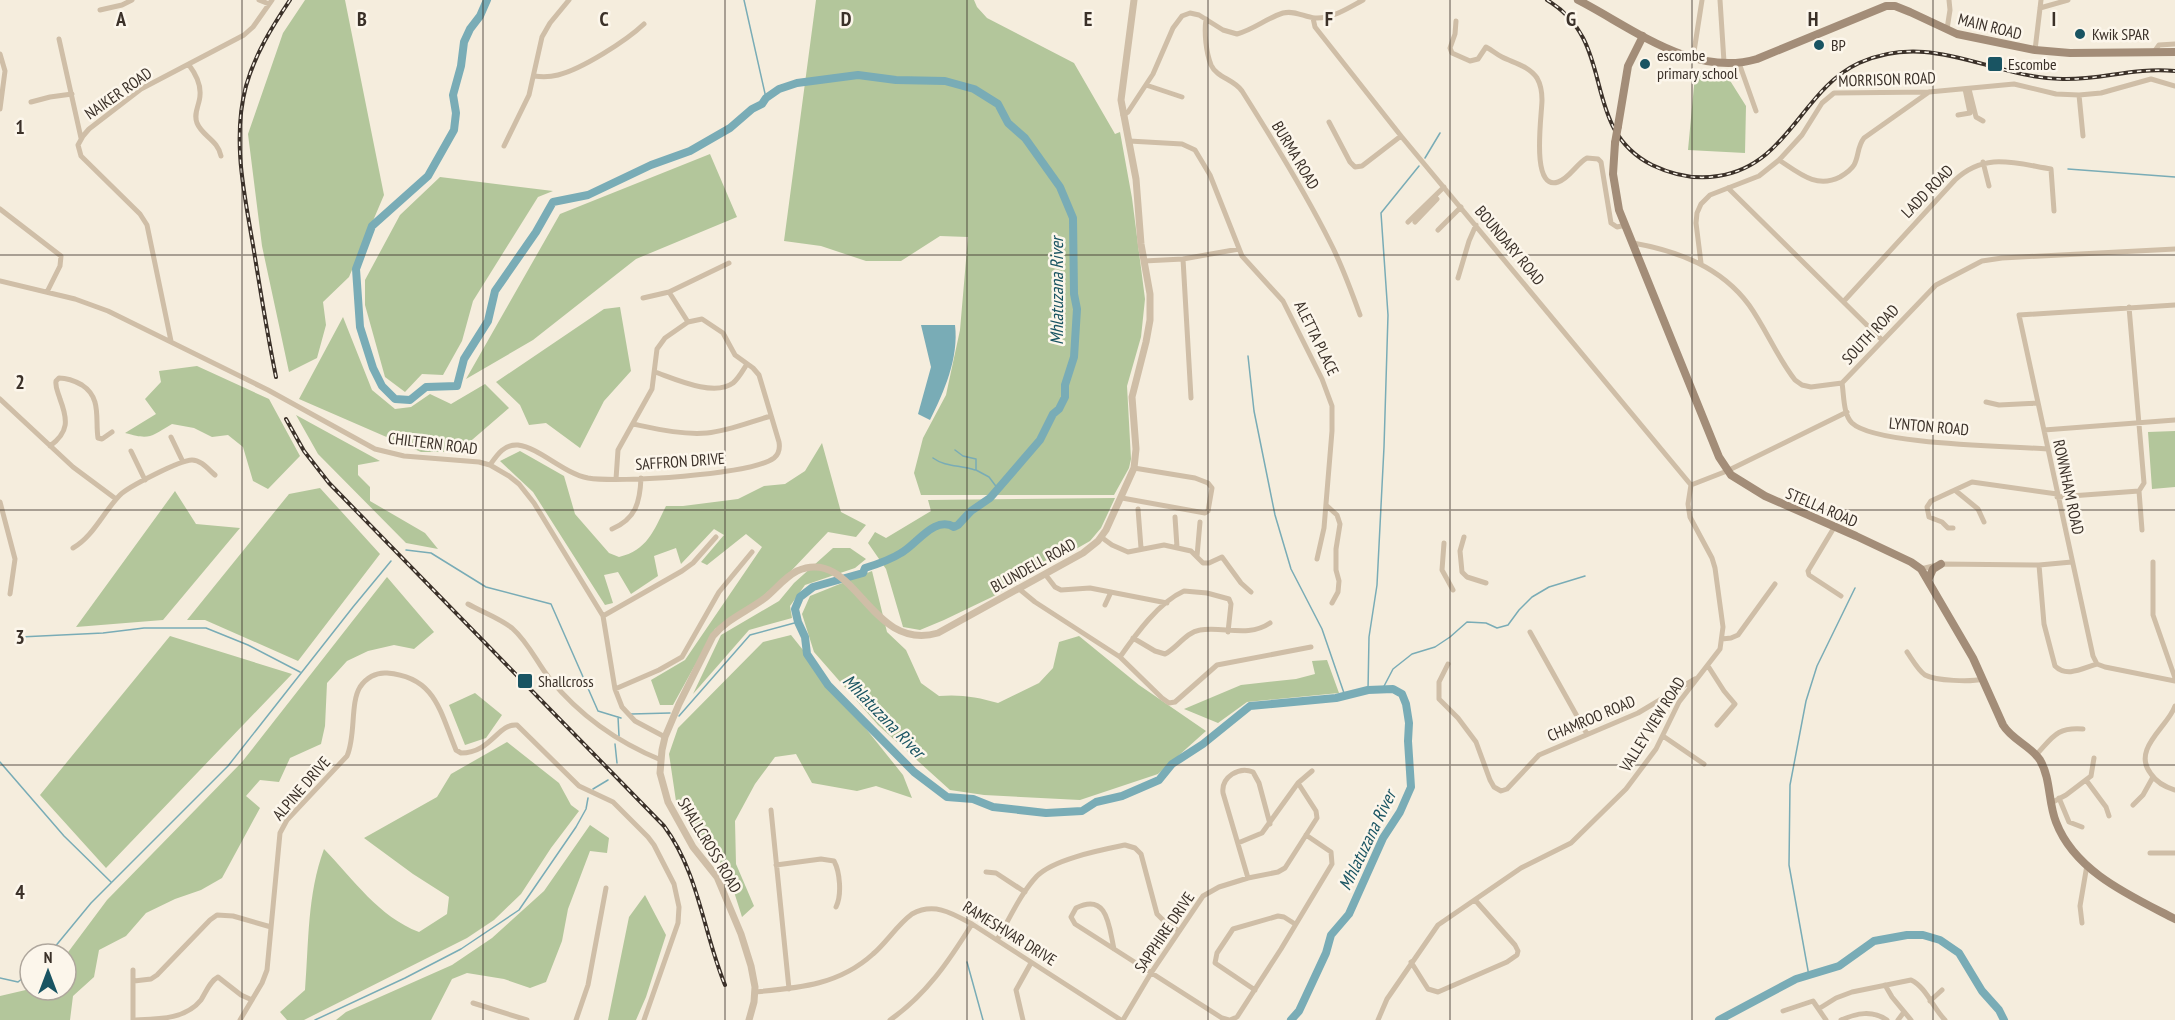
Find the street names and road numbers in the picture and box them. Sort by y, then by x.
street label: MAIN ROAD [1956,8,2024,44]
street label: NAIKER ROAD [81,63,155,123]
street label: MORRISON ROAD [1838,67,1936,91]
street label: BURMA ROAD [1268,117,1324,193]
street label: LADD ROAD [1897,160,1957,222]
street label: BOUNDARY ROAD [1471,201,1549,289]
street label: ALETTA PLACE [1290,297,1344,379]
street label: SOUTH ROAD [1837,300,1903,368]
street label: LYNTON ROAD [1888,413,1970,439]
street label: CHILTERN ROAD [387,428,479,458]
street label: ROWNHAM ROAD [2049,438,2089,536]
street label: SAFFRON DRIVE [635,448,726,474]
street label: STELLA ROAD [1783,483,1861,531]
street label: BLUNDELL ROAD [987,533,1079,597]
street label: VALLEY VIEW ROAD [1614,673,1689,776]
street label: CHAMROO ROAD [1544,691,1638,745]
street label: ALPINE DRIVE [268,752,334,824]
street label: SHALLCROSS ROAD [674,794,746,896]
street label: SAPPHIRE DRIVE [1130,888,1198,976]
street label: RAMESHVAR DRIVE [959,896,1061,970]

